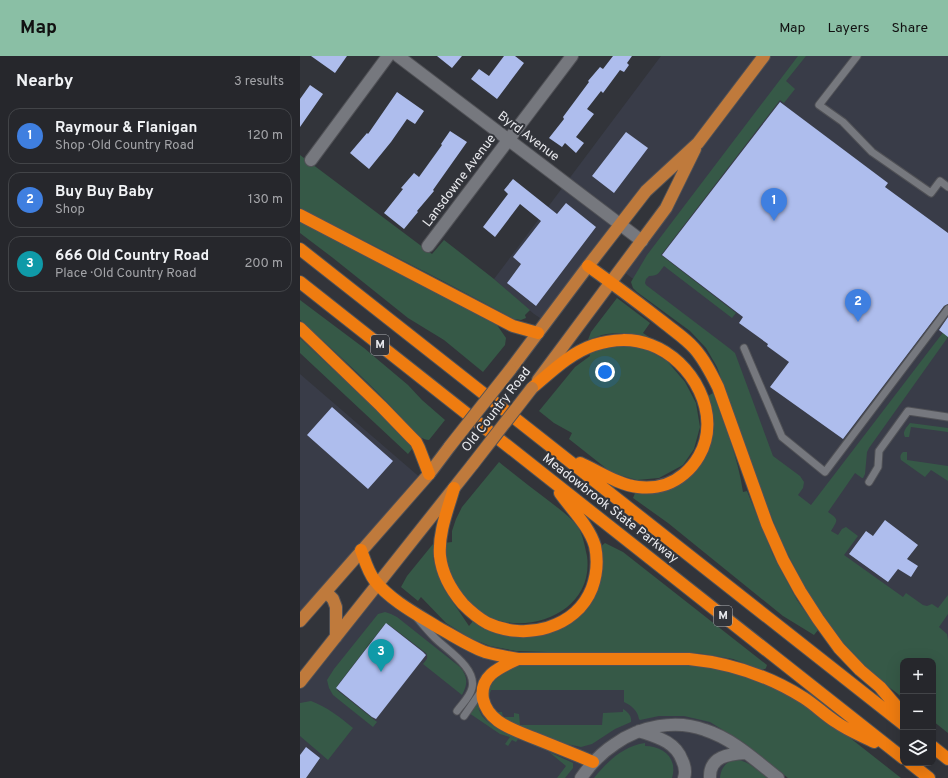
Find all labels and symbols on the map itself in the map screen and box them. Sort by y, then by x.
street label: Byrd Avenue [494,109,562,165]
street label: Lansdowne Avenue [420,132,500,230]
pin: 1 [761,188,787,221]
pin: 2 [845,289,871,322]
road number: M [371,335,389,355]
your location [595,362,615,382]
street label: Old Country Road [459,364,535,456]
street label: Meadowbrook State Parkway [539,451,681,567]
road number: M [714,606,732,626]
pin: 3 [368,639,394,672]

